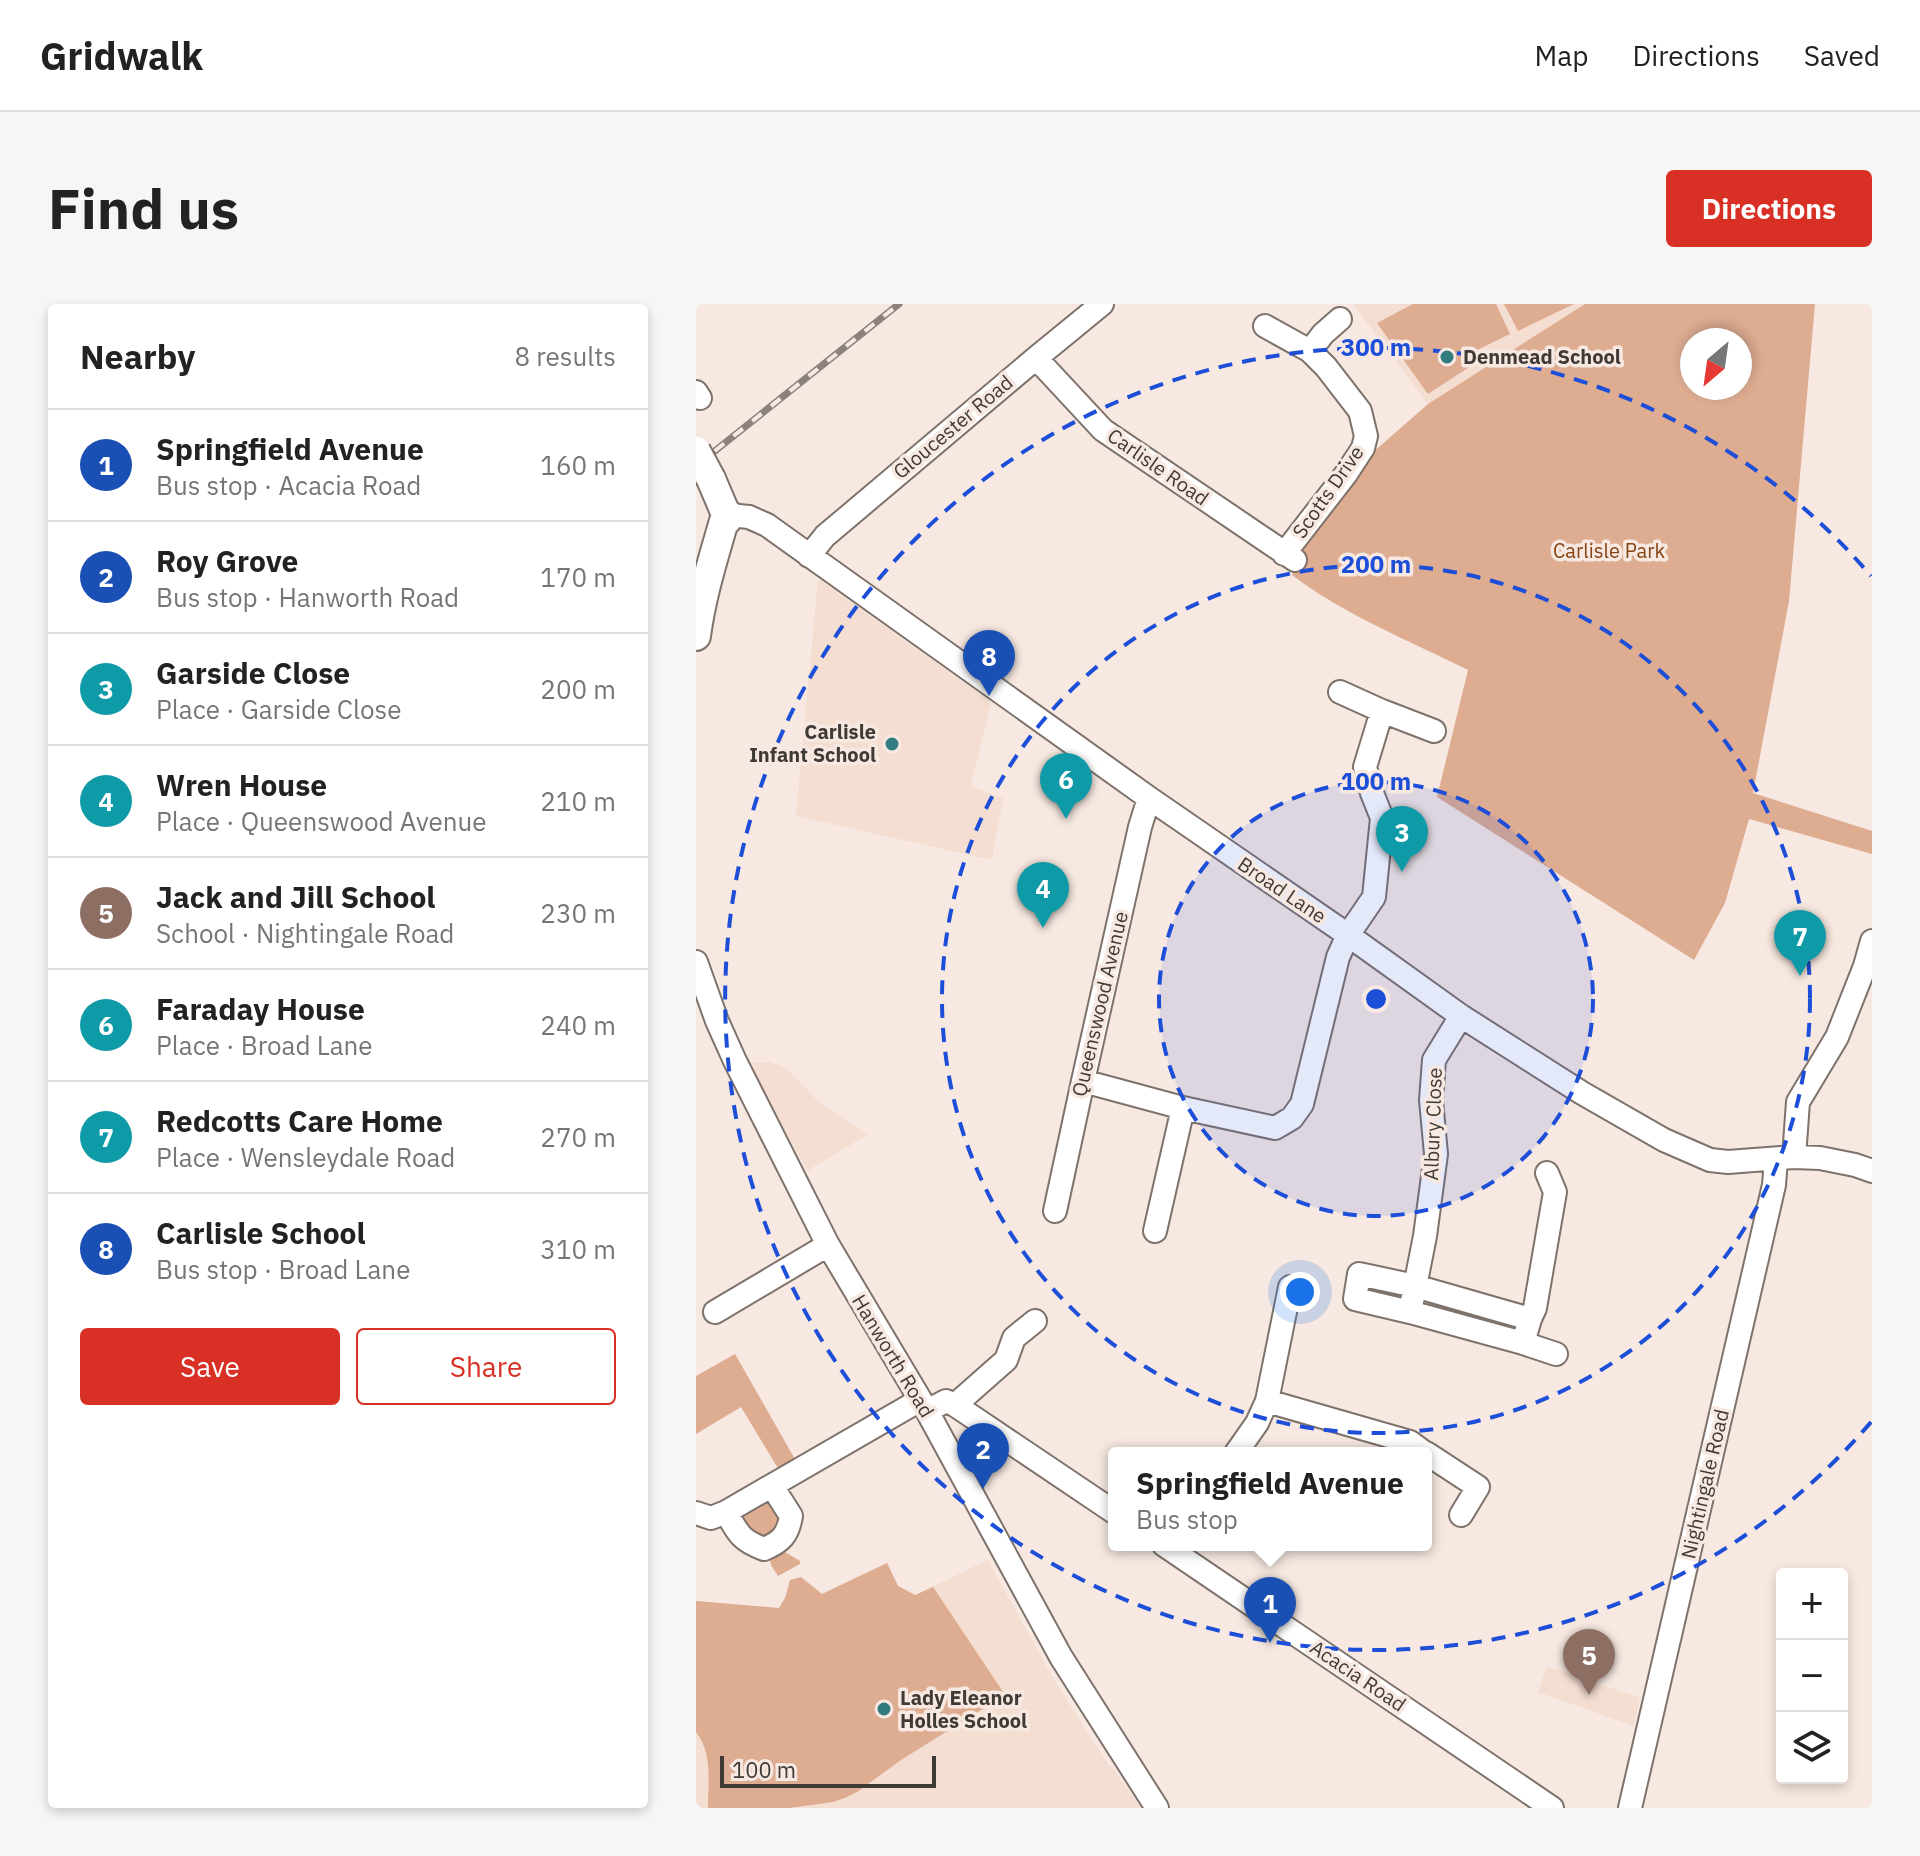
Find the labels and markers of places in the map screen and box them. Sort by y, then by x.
place label: Denmead School [1463,343,1621,370]
marker: Denmead School [1438,348,1456,366]
pin: 8 [963,630,1015,696]
place label: Carlisle Infant School [749,718,876,768]
marker: Carlisle Infant School [883,735,901,753]
pin: 6 [1040,753,1092,819]
pin: 3 [1376,806,1428,872]
pin: 4 [1017,862,1069,928]
pin: 7 [1774,910,1826,976]
centre of rings [1362,985,1390,1013]
pin: 2 [957,1423,1009,1489]
pin: 1 [1244,1577,1296,1643]
pin: 5 [1563,1629,1615,1695]
place label: Lady Eleanor Holles School [900,1684,1027,1734]
marker: Lady Eleanor Holles School [875,1700,893,1718]

